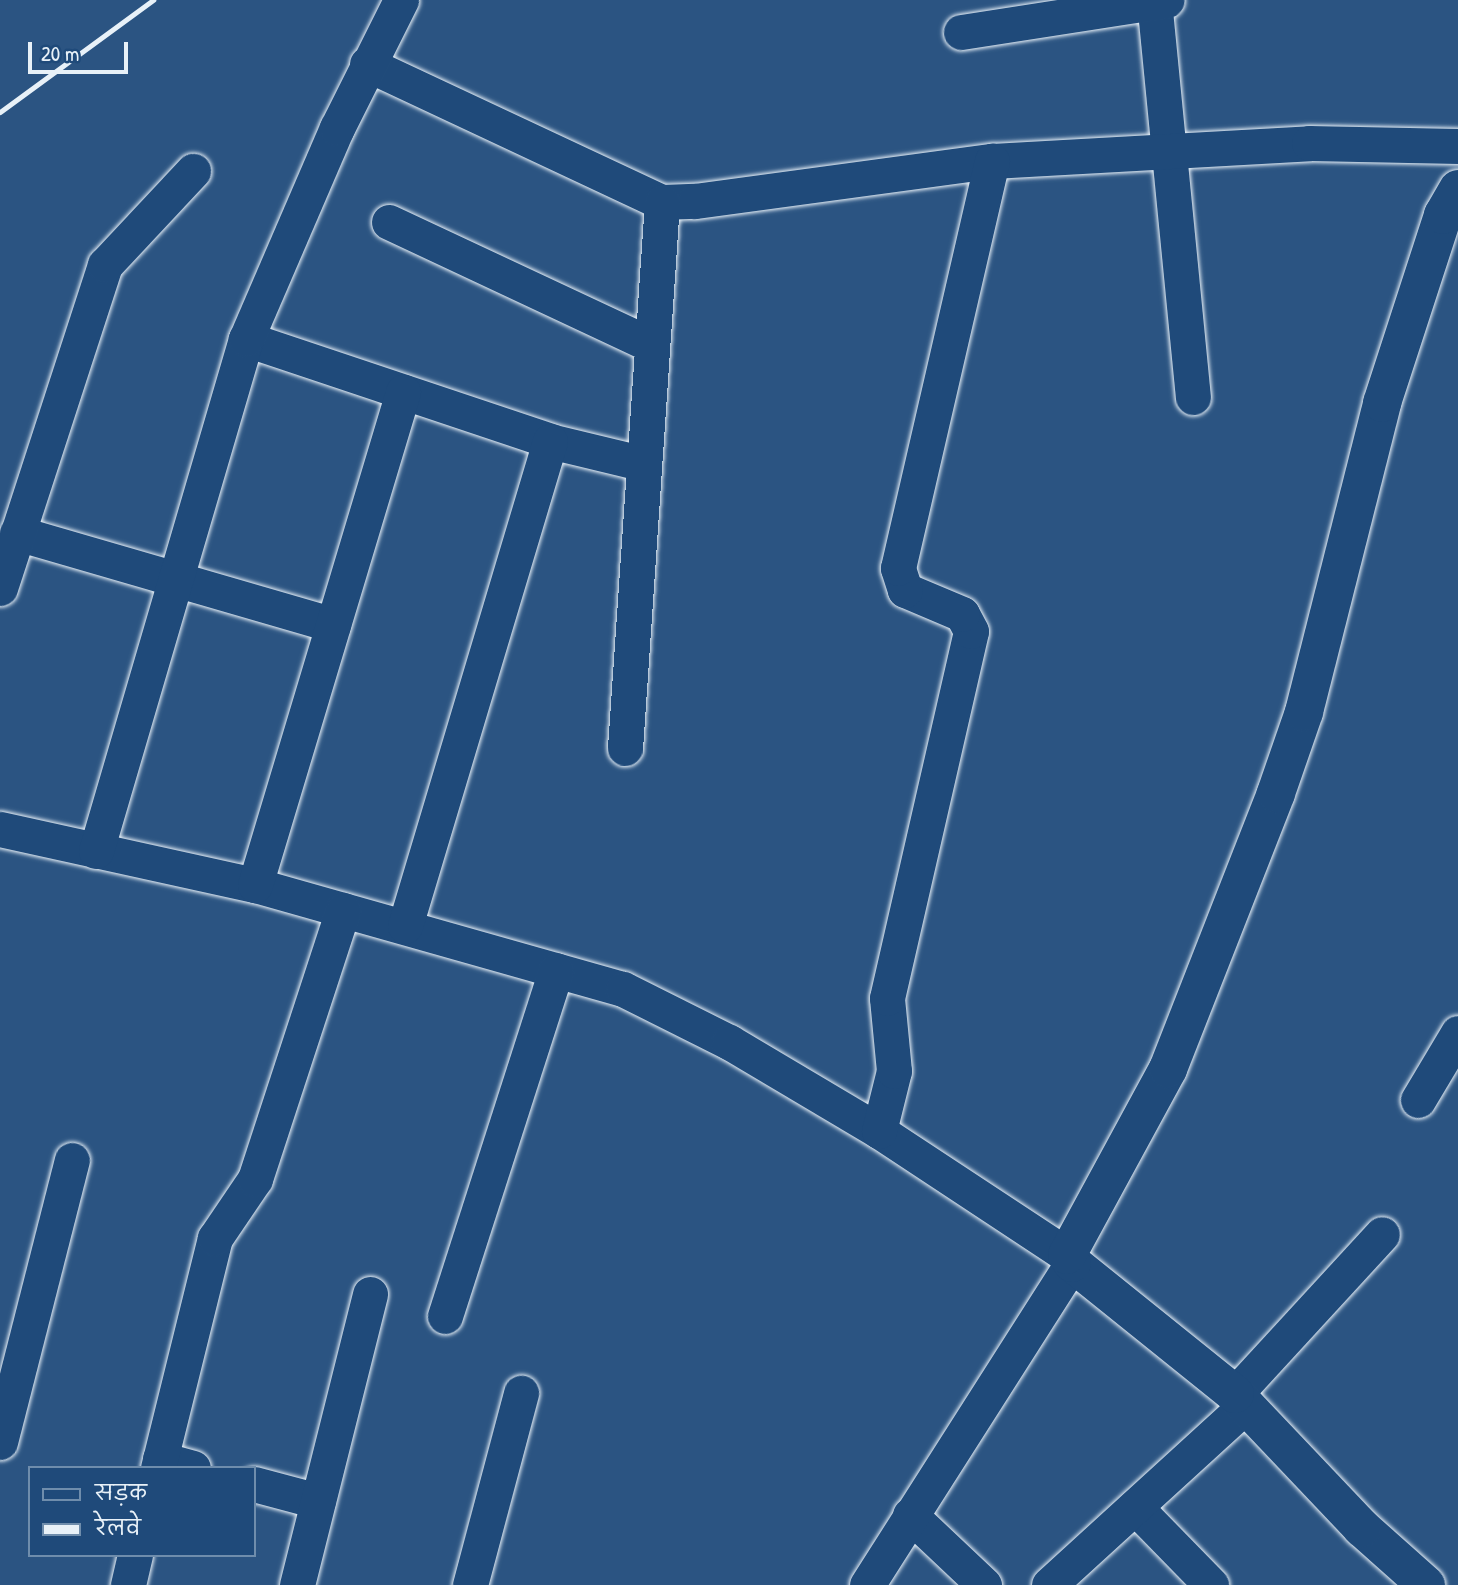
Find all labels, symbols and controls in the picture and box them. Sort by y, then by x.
scale bar [32,28,131,72]
text: 20 m [41,39,79,68]
legend [28,1466,256,1557]
text: सड़क [95,1478,147,1507]
text: रेलवे [95,1513,141,1542]

